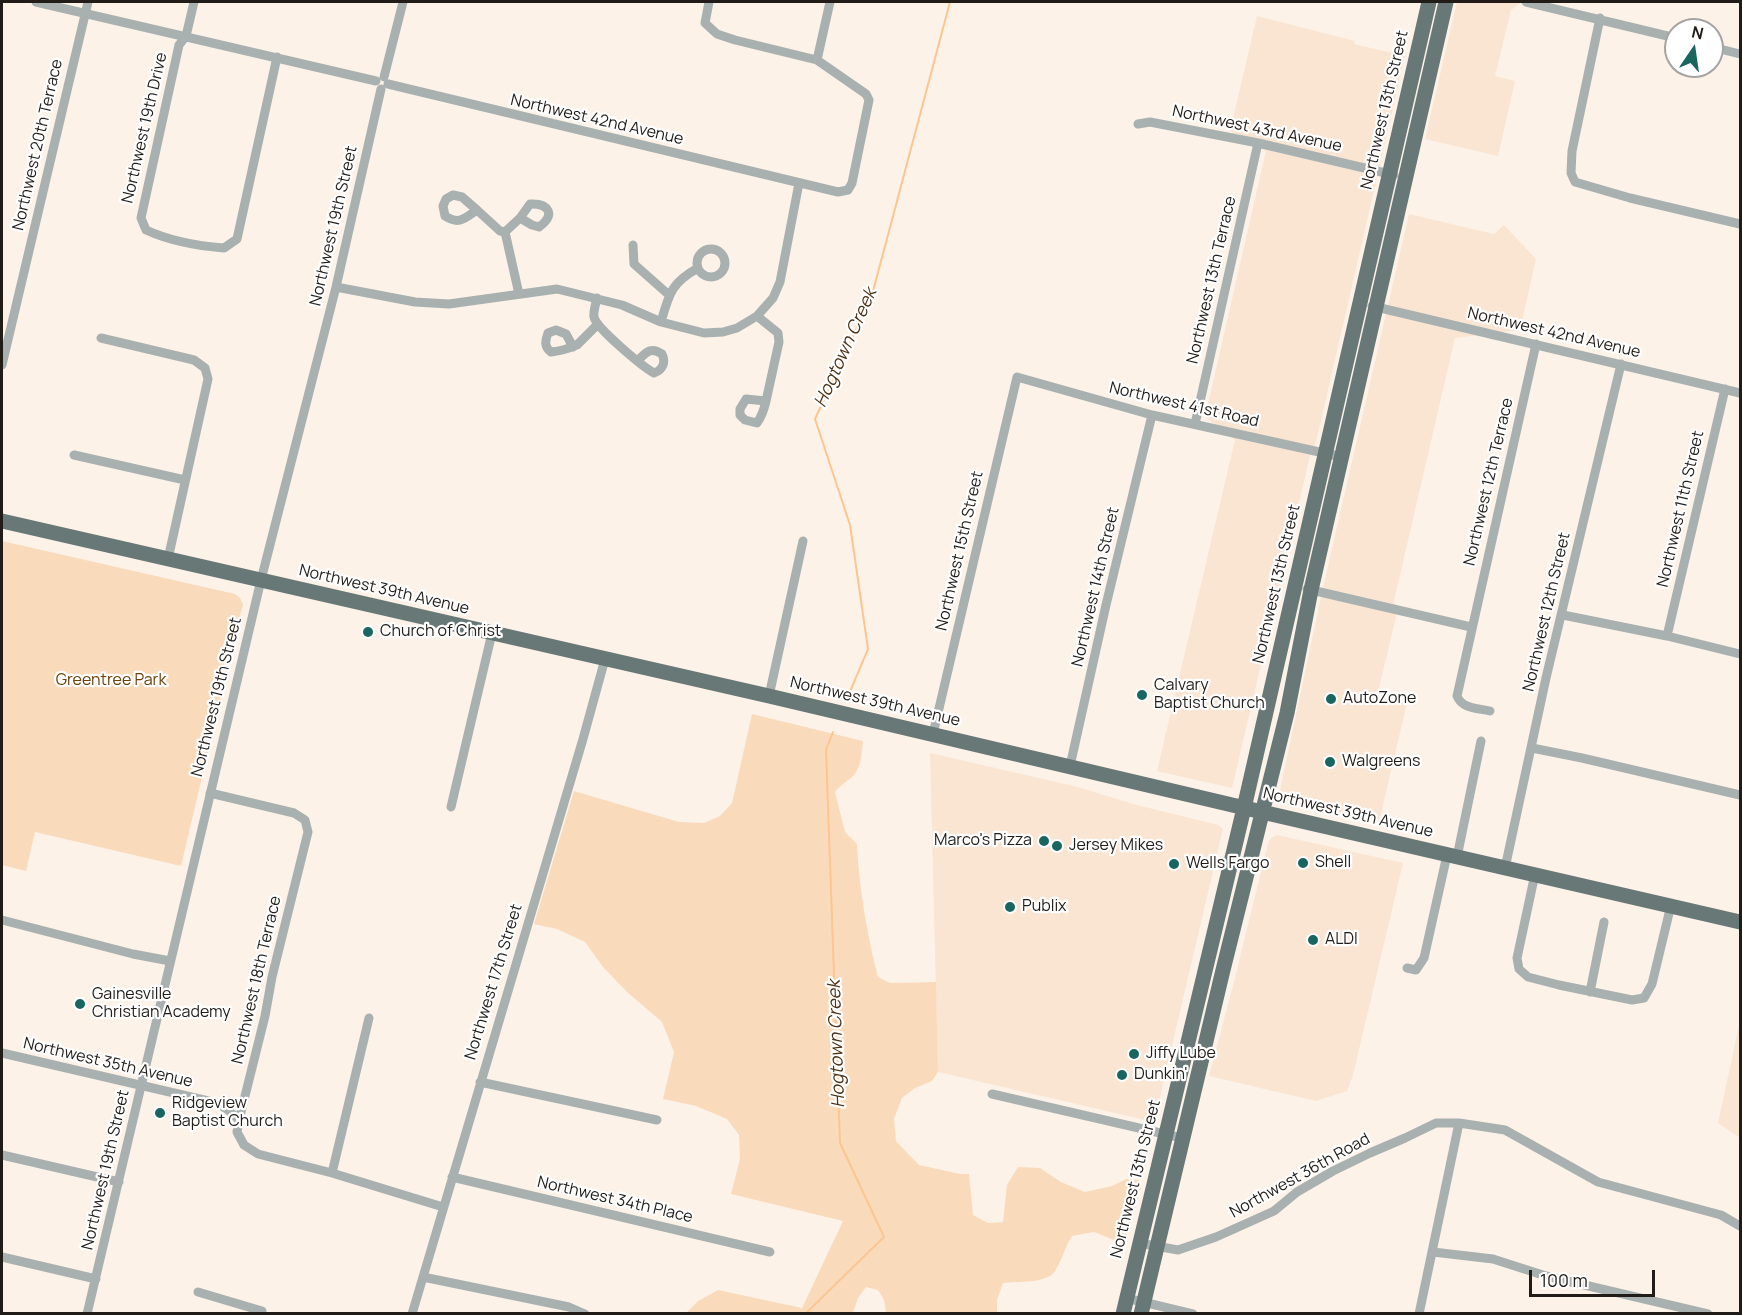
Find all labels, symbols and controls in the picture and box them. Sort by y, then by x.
north arrow [1664,18,1724,78]
text: N [1690,20,1706,44]
street label: Northwest 13th Street [1357,29,1413,191]
street label: Northwest 19th Drive [118,51,172,205]
street label: Northwest 20th Terrace [9,58,67,232]
street label: Northwest 42nd Avenue [509,91,685,149]
street label: Northwest 43rd Avenue [1171,102,1343,156]
street label: Northwest 19th Street [306,144,362,308]
street label: Northwest 13th Terrace [1183,194,1241,366]
water label: Hogtown Creek [810,285,882,411]
street label: Northwest 42nd Avenue [1466,304,1642,362]
street label: Northwest 41st Road [1107,378,1261,432]
street label: Northwest 12th Terrace [1460,396,1518,568]
street label: Northwest 11th Street [1654,429,1708,589]
street label: Northwest 15th Street [932,469,988,633]
street label: Northwest 13th Street [1249,503,1305,665]
street label: Northwest 14th Street [1068,505,1124,669]
street label: Northwest 12th Street [1519,530,1575,694]
street label: Northwest 39th Avenue [297,561,471,619]
street label: Northwest 19th Street [188,615,246,779]
place label: Church of Christ [380,622,501,642]
marker: Church of Christ [361,625,375,639]
park label: Greentree Park [56,671,166,691]
street label: Northwest 39th Avenue [788,673,962,731]
place label: Calvary Baptist Church [1154,676,1265,714]
marker: Calvary Baptist Church [1135,688,1149,702]
place label: AutoZone [1343,689,1416,709]
marker: AutoZone [1324,692,1338,706]
place label: Walgreens [1342,752,1420,772]
marker: Walgreens [1323,755,1337,769]
street label: Northwest 39th Avenue [1261,784,1435,842]
place label: Marco's Pizza [934,831,1032,851]
marker: Marco's Pizza [1037,834,1051,848]
place label: Jersey Mikes [1069,836,1163,856]
marker: Jersey Mikes [1050,839,1064,853]
place label: Shell [1315,853,1351,873]
place label: Wells Fargo [1186,854,1269,874]
marker: Shell [1296,856,1310,870]
marker: Wells Fargo [1167,857,1181,871]
street label: Northwest 18th Terrace [228,894,286,1066]
place label: Publix [1022,897,1067,917]
marker: Publix [1003,900,1017,914]
street label: Northwest 17th Street [461,902,527,1062]
place label: ALDI [1325,930,1358,950]
marker: ALDI [1306,933,1320,947]
water label: Hogtown Creek [824,980,850,1108]
place label: Gainesville Christian Academy [92,985,231,1023]
marker: Gainesville Christian Academy [73,997,87,1011]
street label: Northwest 35th Avenue [21,1034,195,1092]
place label: Jiffy Lube [1146,1044,1216,1064]
marker: Jiffy Lube [1127,1047,1141,1061]
place label: Dunkin' [1134,1065,1188,1085]
marker: Dunkin' [1115,1068,1129,1082]
street label: Northwest 19th Street [78,1088,134,1252]
place label: Ridgeview Baptist Church [172,1094,283,1132]
street label: Northwest 13th Street [1107,1098,1165,1260]
marker: Ridgeview Baptist Church [153,1106,167,1120]
street label: Northwest 36th Road [1227,1129,1373,1223]
street label: Northwest 34th Place [535,1173,695,1227]
scale bar [1532,1258,1658,1296]
text: 100 m [1540,1268,1588,1292]

